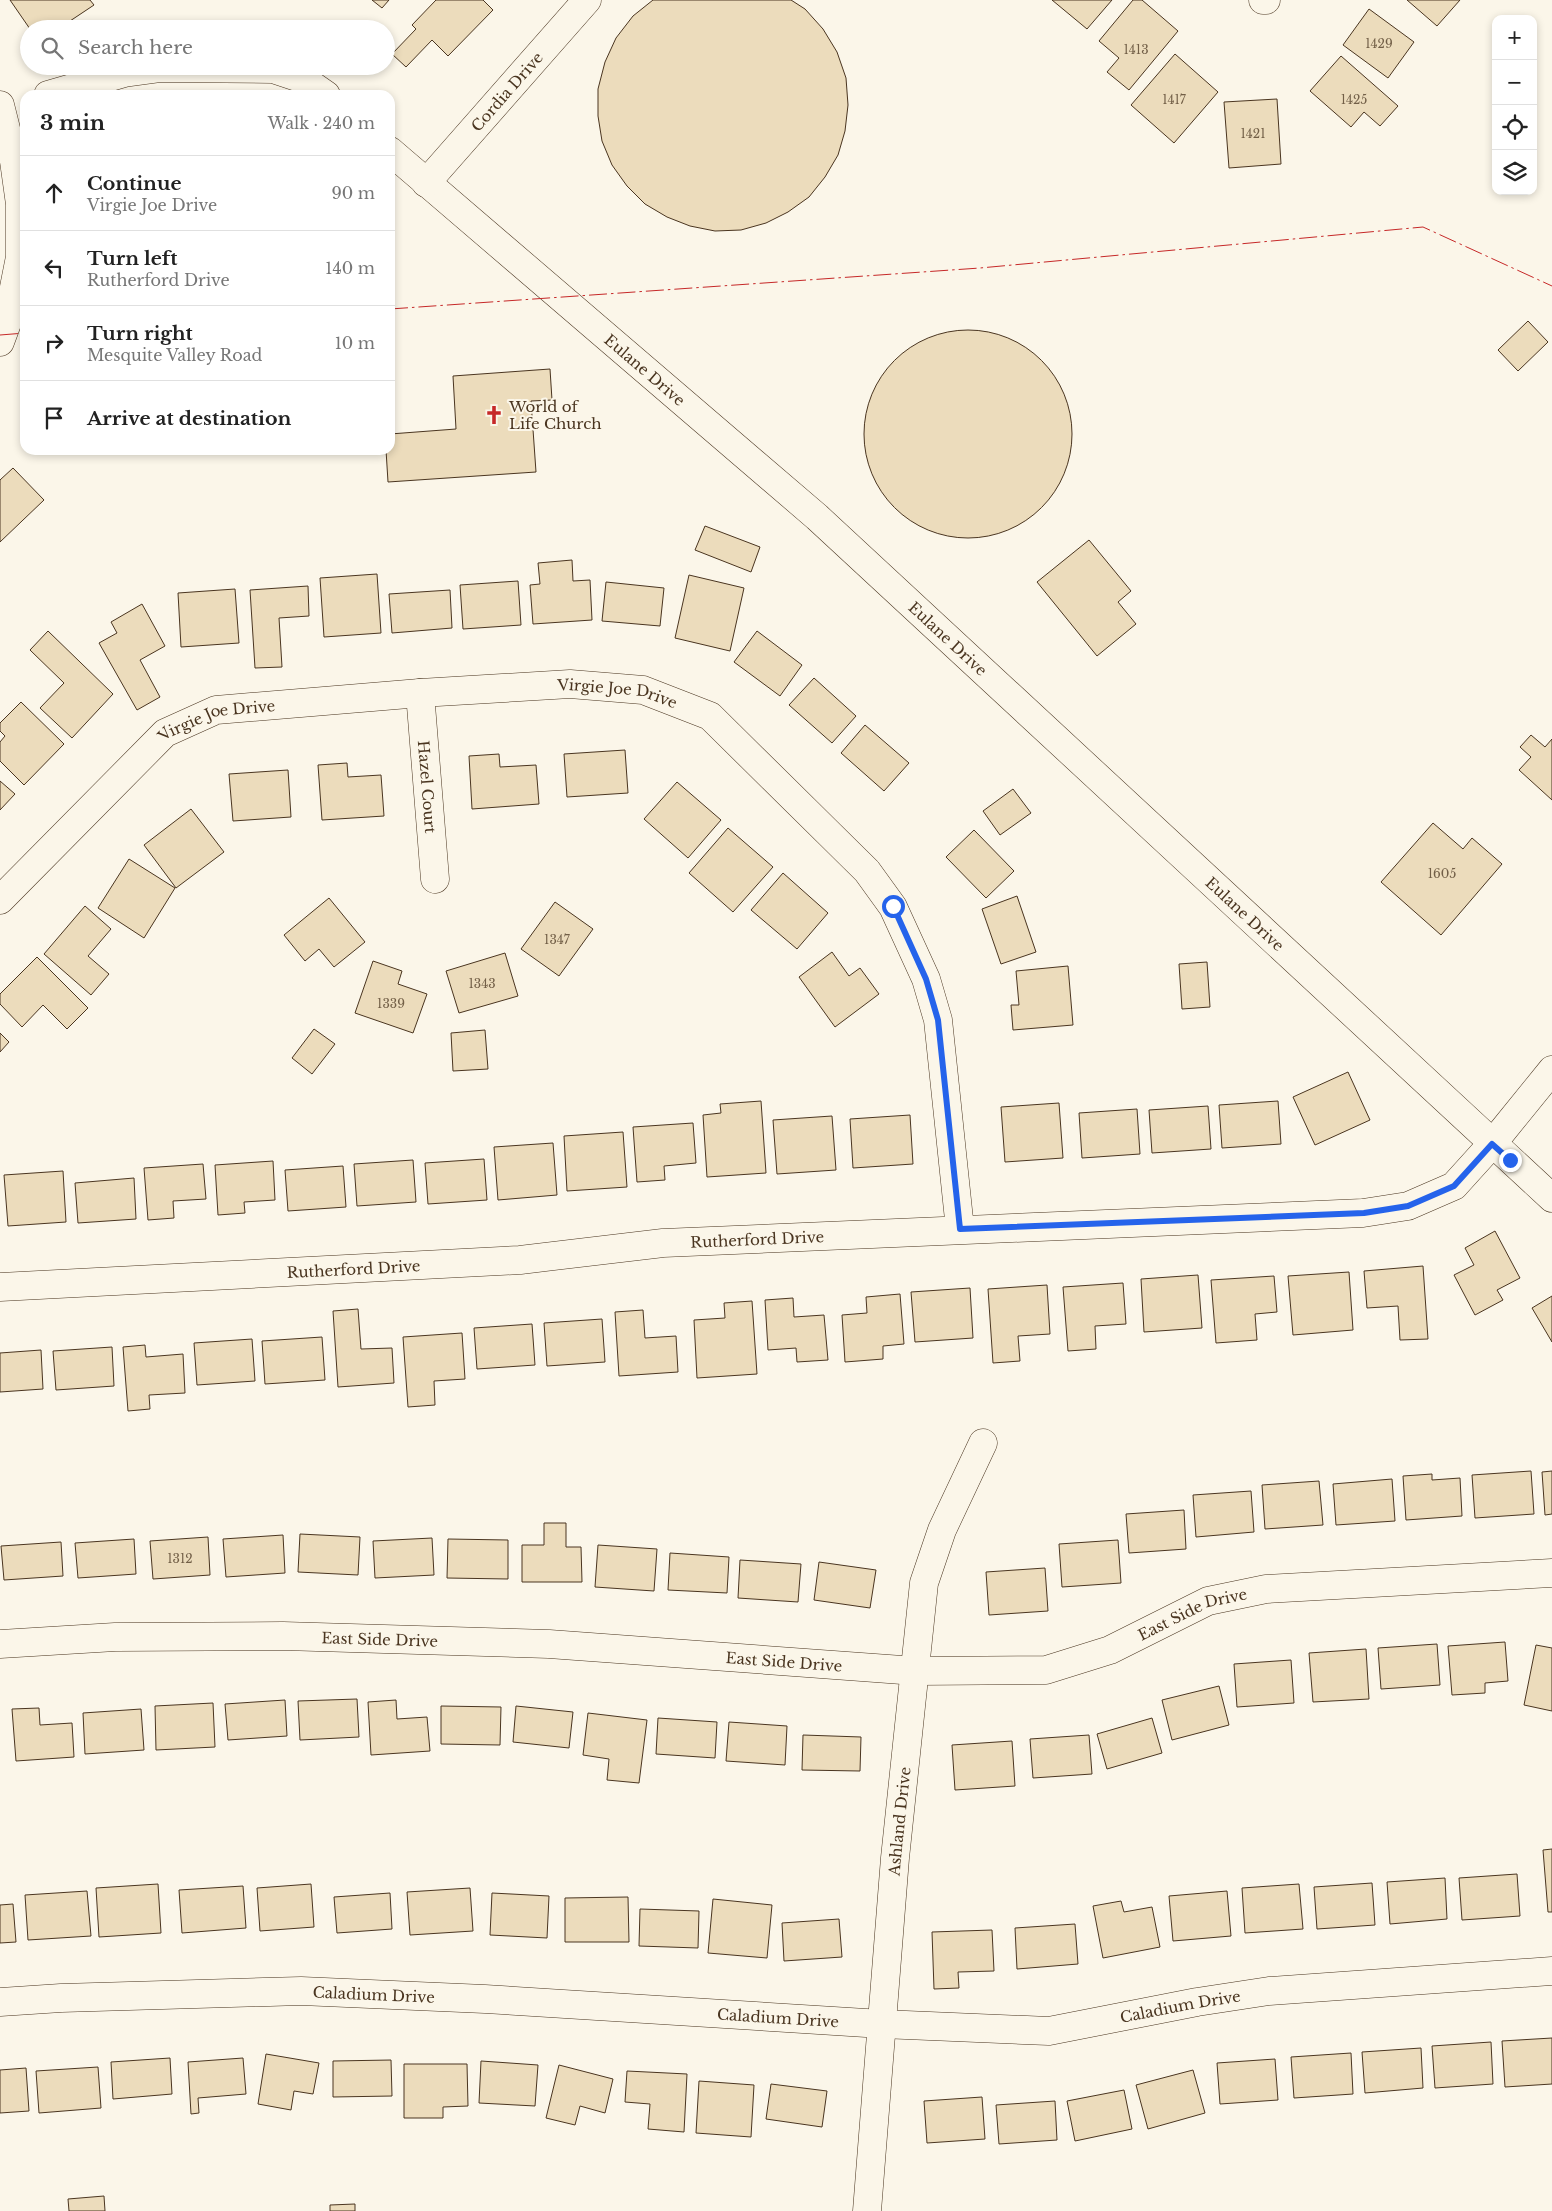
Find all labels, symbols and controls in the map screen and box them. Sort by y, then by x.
map controls [1492,15,1537,195]
button: + [1492,15,1537,60]
search box [20,20,395,75]
icon: search [38,34,66,62]
text: Search here [78,36,193,59]
house number: 1429 [1365,36,1393,51]
house number: 1413 [1123,42,1149,57]
street label: Cordia Drive [467,48,547,135]
button: − [1492,60,1537,105]
house number: 1417 [1162,92,1187,107]
house number: 1425 [1341,92,1367,107]
button: locate [1492,105,1537,150]
text: 3 min [40,110,105,136]
text: Walk · 240 m [268,113,375,133]
house number: 1421 [1240,126,1266,141]
button: layers [1492,150,1537,195]
text: Continue [87,172,182,195]
icon: ahead [40,179,68,207]
text: 90 m [332,183,375,203]
text: Virgie Joe Drive [87,195,217,215]
text: Turn left [87,247,178,270]
icon: left [40,254,68,282]
text: 140 m [325,258,375,278]
text: Rutherford Drive [87,270,230,290]
text: Turn right [87,322,193,345]
icon: right [40,329,68,357]
street label: Eulane Drive [601,330,689,410]
text: 10 m [335,333,375,353]
text: Mesquite Valley Road [87,345,262,365]
place label: World of Life Church [508,397,602,433]
icon: arrive [40,404,68,432]
church icon: World of Life Church [483,404,505,426]
text: Arrive at destination [87,407,291,430]
street label: Eulane Drive [905,597,991,679]
street label: Virgie Joe Drive [556,674,680,712]
street label: Virgie Joe Drive [153,696,276,745]
street label: Hazel Court [414,740,441,834]
house number: 1605 [1428,866,1456,881]
street label: Eulane Drive [1202,873,1288,955]
route start [882,895,905,918]
house number: 1347 [544,932,571,947]
house number: 1343 [468,976,496,991]
house number: 1339 [377,996,405,1011]
route end [1499,1149,1522,1172]
street label: Rutherford Drive [690,1227,824,1251]
street label: Rutherford Drive [286,1256,421,1282]
house number: 1312 [167,1551,193,1566]
street label: East Side Drive [1135,1584,1249,1644]
street label: East Side Drive [321,1628,438,1650]
street label: East Side Drive [725,1648,843,1675]
street label: Ashland Drive [884,1766,914,1878]
street label: Caladium Drive [312,1982,435,2006]
street label: Caladium Drive [1118,1986,1242,2026]
street label: Caladium Drive [716,2004,840,2031]

